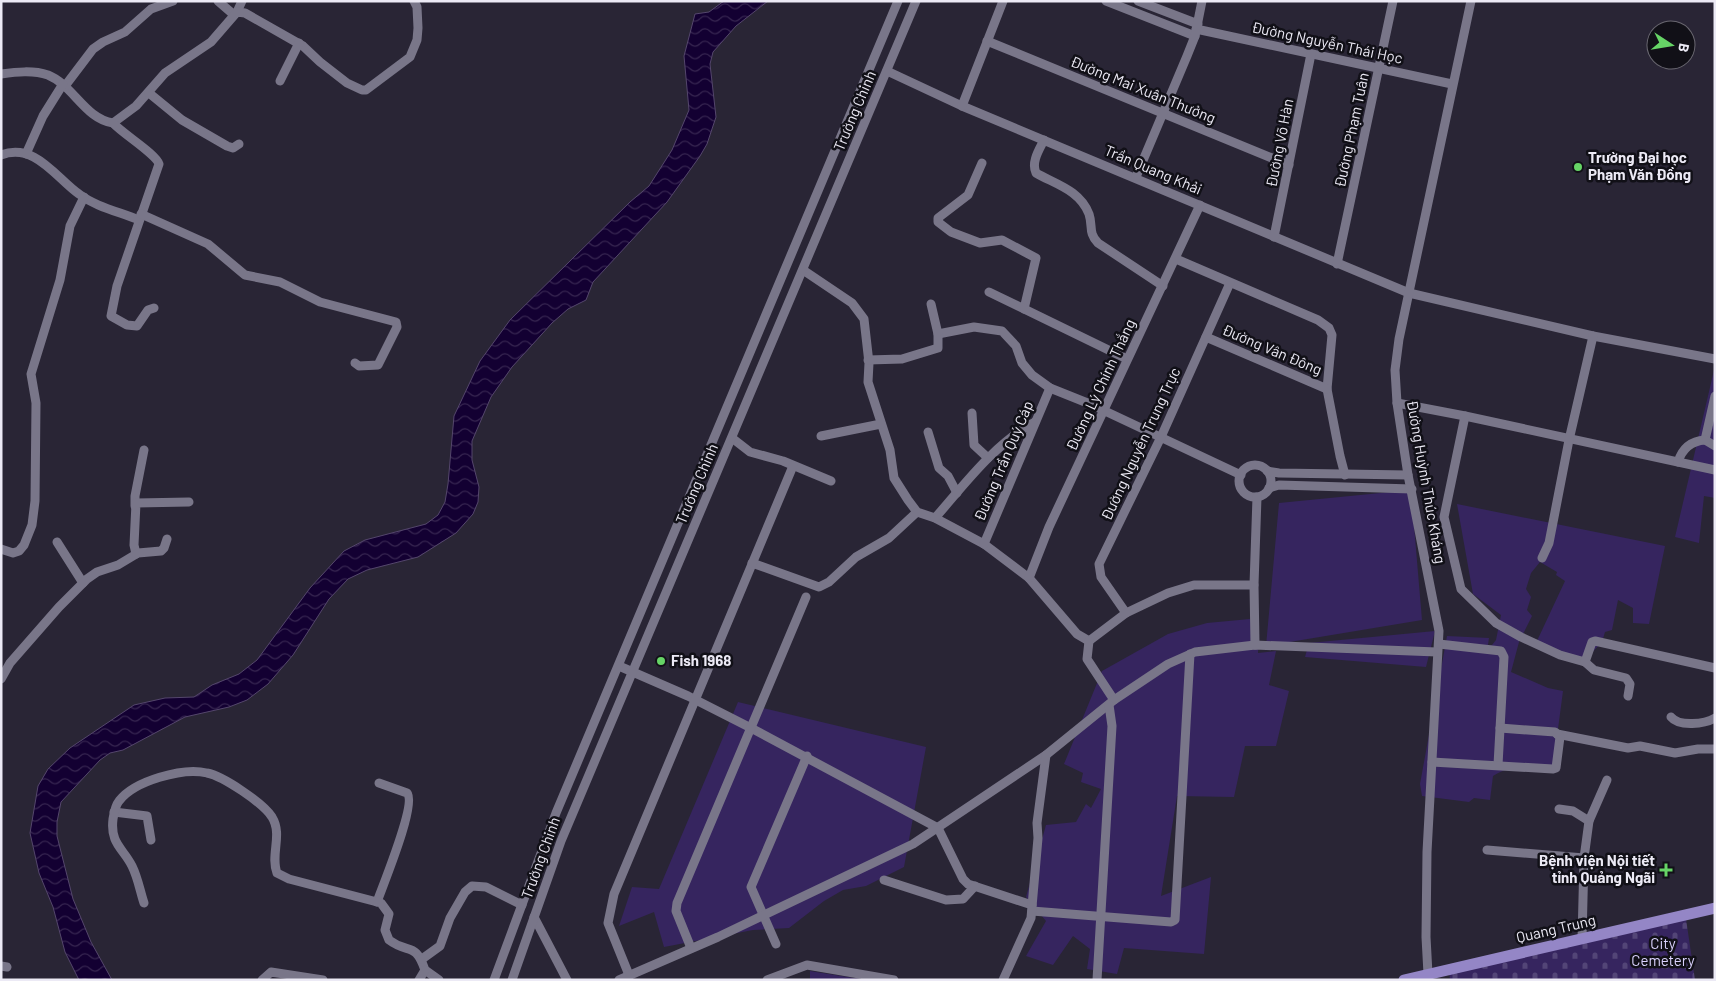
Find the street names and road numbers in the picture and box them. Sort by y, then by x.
street label: Đường Nguyễn Thái Học [1250,17,1405,67]
street label: Đường Mai Xuân Thưởng [1068,52,1219,126]
street label: Trường Chinh [829,68,879,154]
street label: Đường Phạm Tuân [1330,71,1372,189]
street label: Đường Võ Hàn [1262,97,1296,189]
street label: Trần Quang Khải [1102,140,1205,198]
street label: Đường Lý Chính Thắng [1062,316,1139,453]
street label: Đường Vân Đông [1220,320,1325,378]
street label: Đường Nguyễn Trung Trực [1097,364,1184,523]
street label: Đường Trần Quý Cáp [970,398,1037,523]
street label: Đường Huỳnh Thúc Kháng [1404,399,1450,565]
street label: Trường Chinh [671,441,721,527]
street label: Trường Chinh [517,814,563,901]
street label: Quang Trung [1514,910,1597,946]

